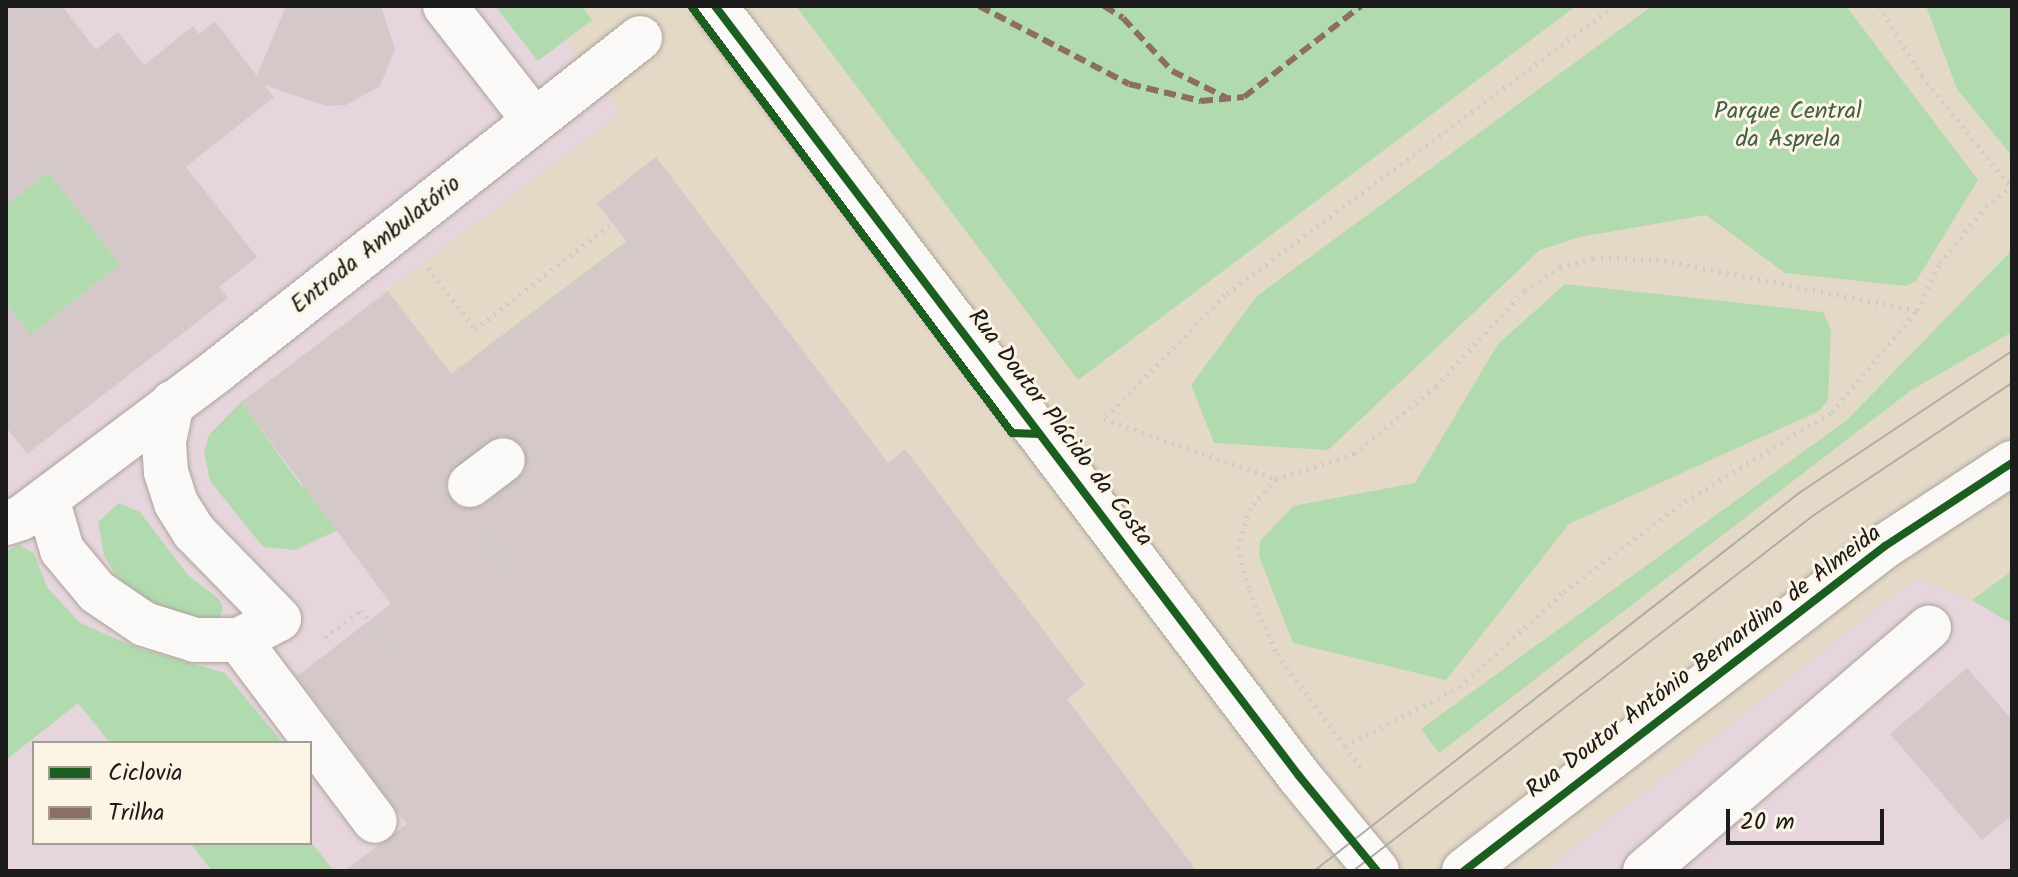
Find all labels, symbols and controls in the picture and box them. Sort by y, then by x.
park label: Parque Central da Asprela [1714,98,1862,154]
street label: Entrada Ambulatório [285,170,467,320]
street label: Rua Doutor Plácido da Costa [961,304,1159,552]
street label: Rua Doutor António Bernardino de Almeida [1521,519,1887,805]
legend [32,741,312,845]
text: Ciclovia [108,754,183,793]
scale bar [1730,793,1888,843]
text: Trilha [108,794,165,833]
text: 20 m [1740,803,1795,842]

